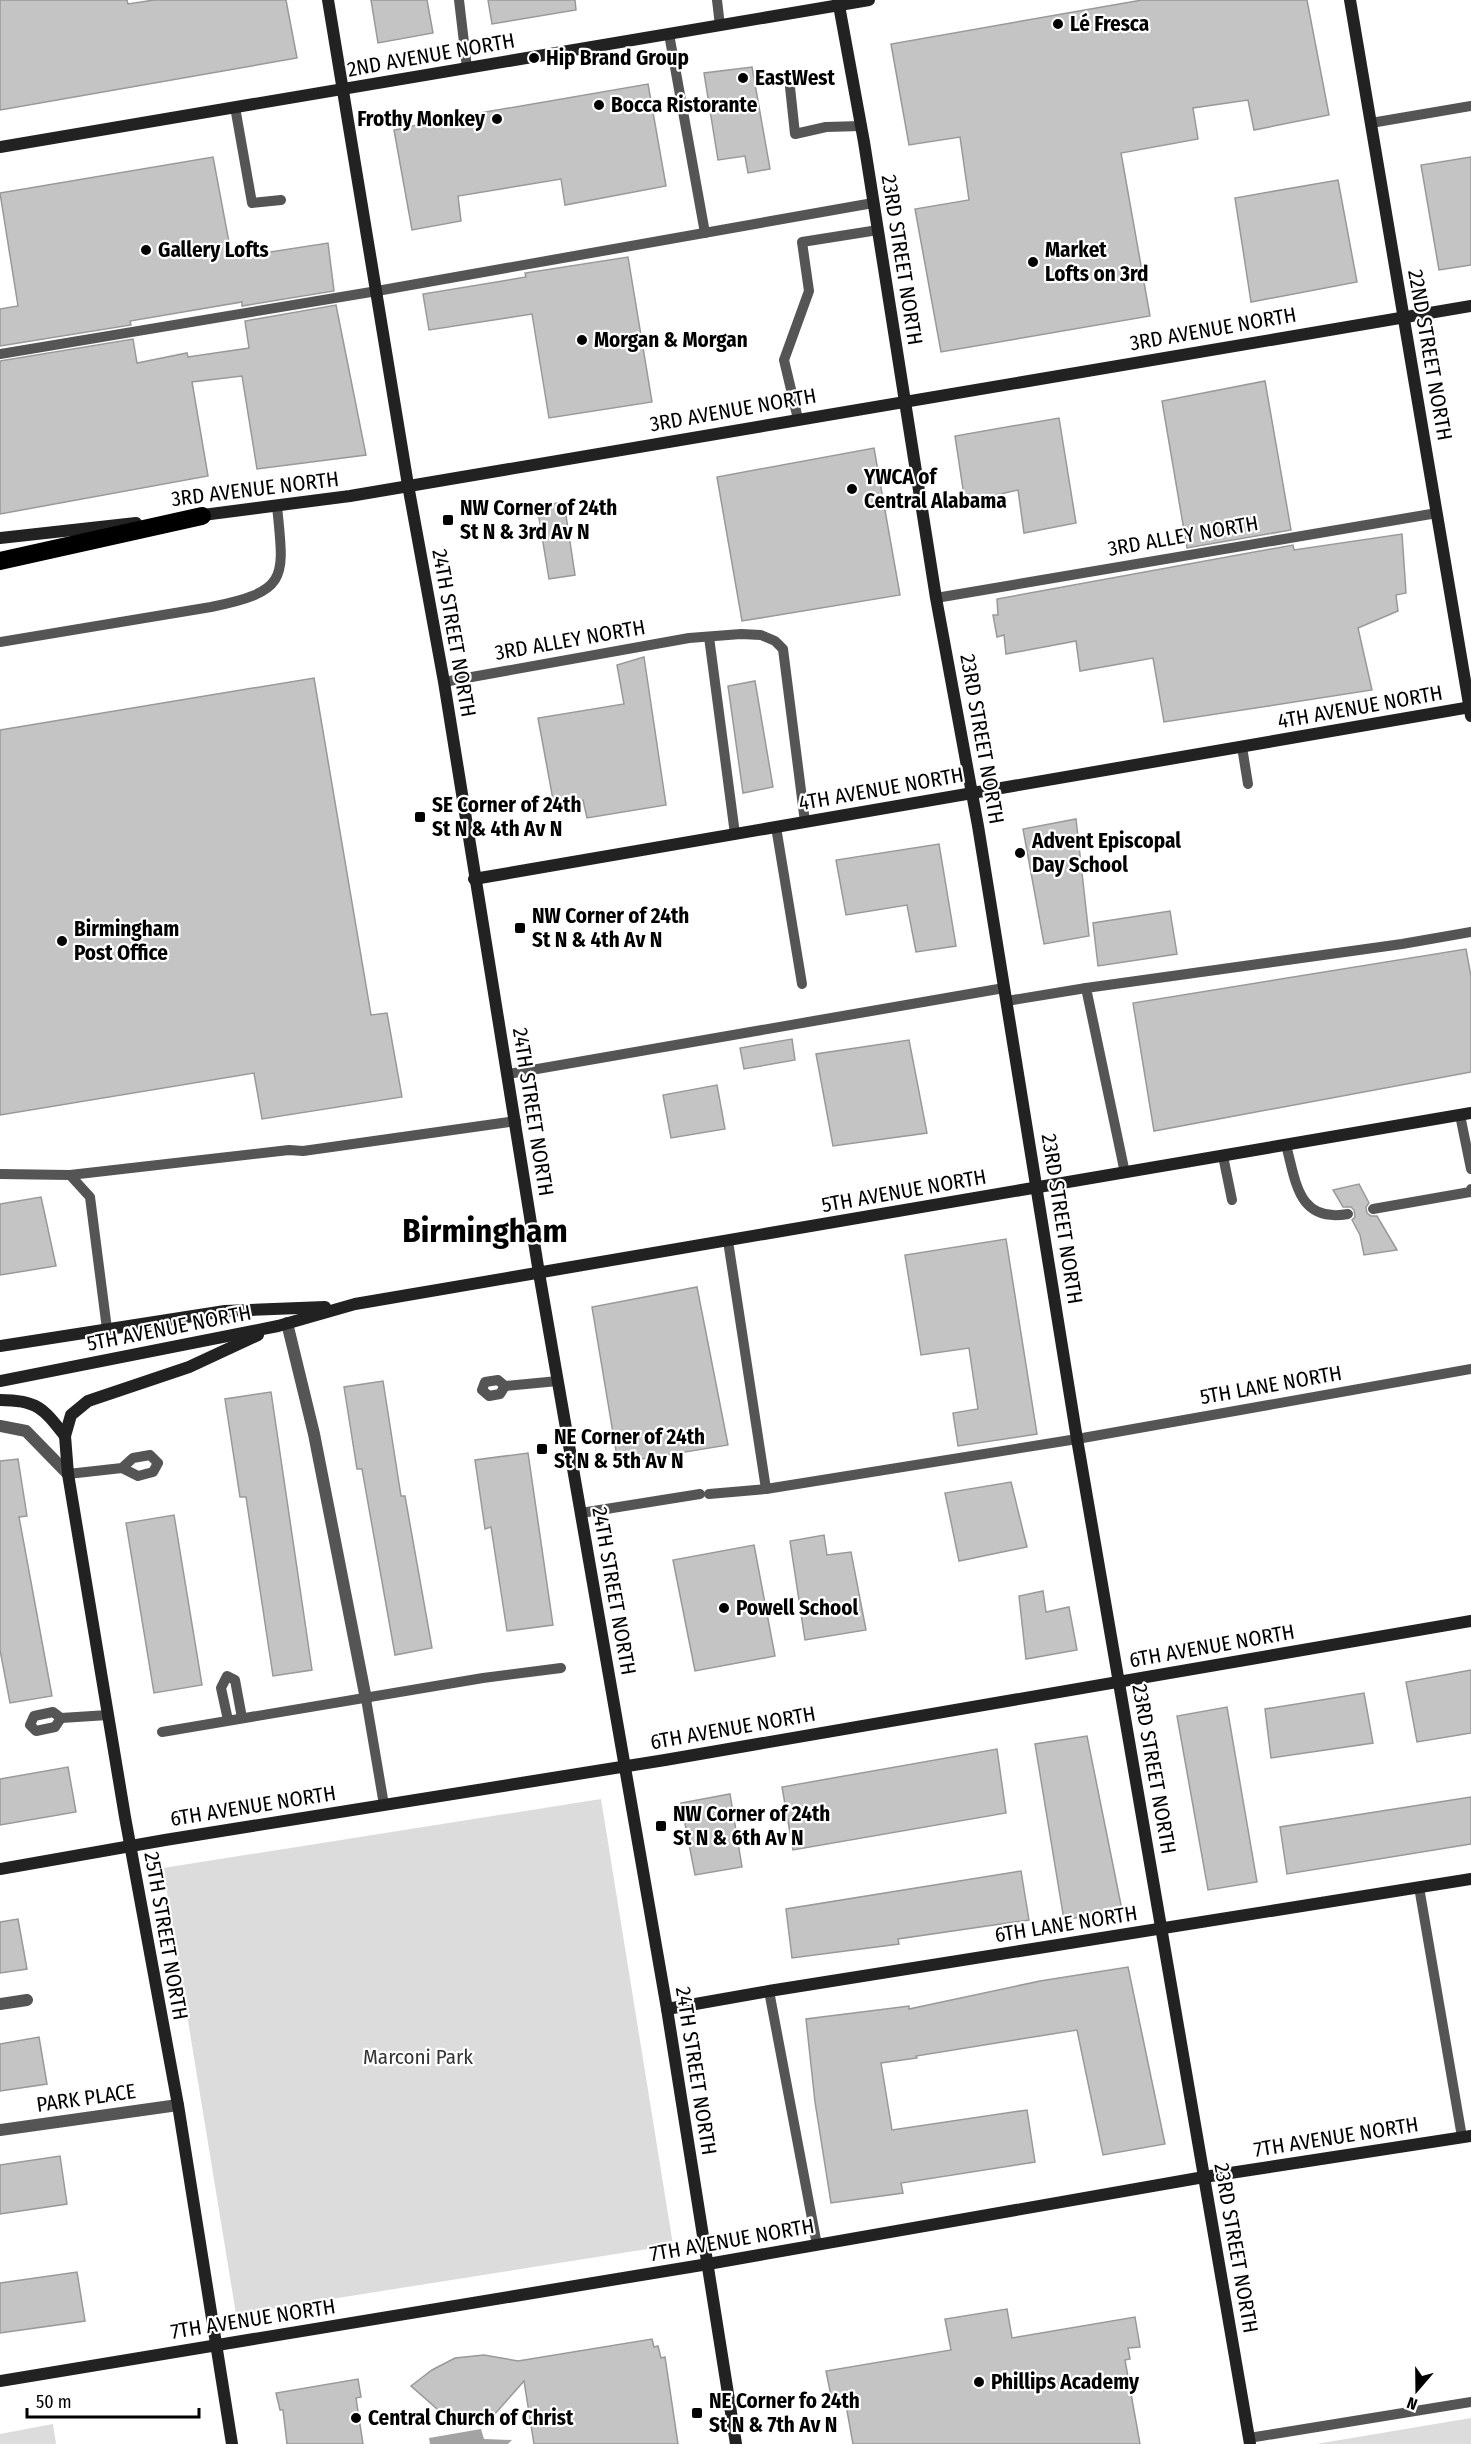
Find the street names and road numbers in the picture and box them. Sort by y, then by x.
street label: 2ND AVENUE NORTH [345,27,517,83]
street label: 23RD STREET NORTH [876,173,928,347]
street label: 22ND STREET NORTH [1402,267,1458,443]
street label: 3RD AVENUE NORTH [1128,302,1298,356]
street label: 3RD AVENUE NORTH [648,383,818,437]
street label: 3RD AVENUE NORTH [170,466,340,512]
street label: 3RD ALLEY NORTH [1106,510,1260,562]
street label: 24TH STREET NORTH [426,547,482,719]
street label: 3RD ALLEY NORTH [493,614,647,666]
street label: 23RD STREET NORTH [954,652,1010,826]
street label: 4TH AVENUE NORTH [1275,680,1445,734]
street label: 4TH AVENUE NORTH [796,762,966,816]
street label: 24TH STREET NORTH [507,1026,559,1198]
street label: 23RD STREET NORTH [1036,1132,1088,1306]
street label: 5TH AVENUE NORTH [820,1164,988,1218]
street label: 5TH AVENUE NORTH [85,1299,253,1357]
street label: 5TH LANE NORTH [1198,1360,1344,1410]
street label: 24TH STREET NORTH [586,1505,642,1677]
street label: 6TH AVENUE NORTH [1127,1619,1297,1673]
street label: 23RD STREET NORTH [1126,1682,1182,1856]
street label: 6TH AVENUE NORTH [648,1701,818,1755]
street label: 6TH AVENUE NORTH [168,1780,338,1832]
street label: 25TH STREET NORTH [138,1850,194,2022]
street label: 6TH LANE NORTH [993,1900,1139,1948]
street label: 24TH STREET NORTH [670,1985,722,2157]
street label: PARK PLACE [35,2078,137,2118]
street label: 7TH AVENUE NORTH [1252,2111,1420,2163]
street label: 23RD STREET NORTH [1208,2161,1264,2335]
street label: 7TH AVENUE NORTH [648,2213,816,2267]
street label: 7TH AVENUE NORTH [169,2293,337,2345]

